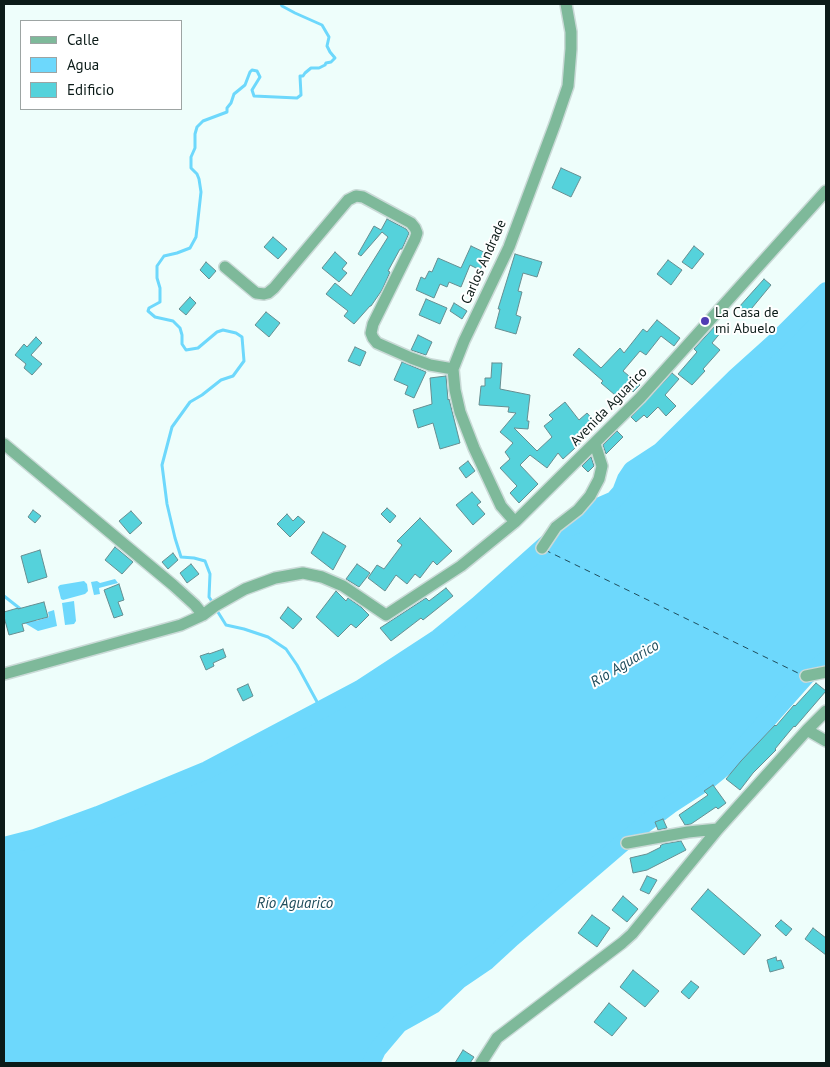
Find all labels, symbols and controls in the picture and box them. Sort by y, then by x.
legend [20,20,182,110]
text: Calle [67,30,99,49]
text: Agua [67,55,99,74]
text: Edificio [67,80,114,99]
street label: Carlos Andrade [458,217,510,307]
place label: La Casa de mi Abuelo [715,305,779,338]
marker: La Casa de mi Abuelo [699,315,711,327]
street label: Avenida Aguarico [567,364,651,450]
water label: Río Aguarico [588,637,662,691]
water label: Río Aguarico [257,895,333,913]

